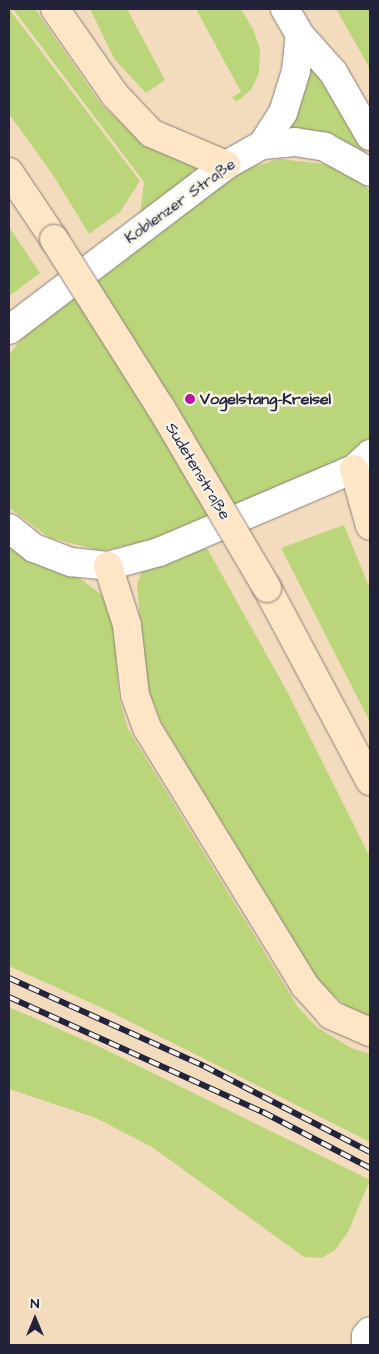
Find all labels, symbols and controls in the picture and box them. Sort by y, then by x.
street label: Koblenzer Straße [121,154,239,248]
place label: Vogelstang-Kreisel [200,389,331,409]
marker: Vogelstang-Kreisel [184,393,196,405]
street label: Sudetenstraße [161,419,235,523]
north arrow [10,1294,60,1344]
text: N [31,1294,39,1314]

